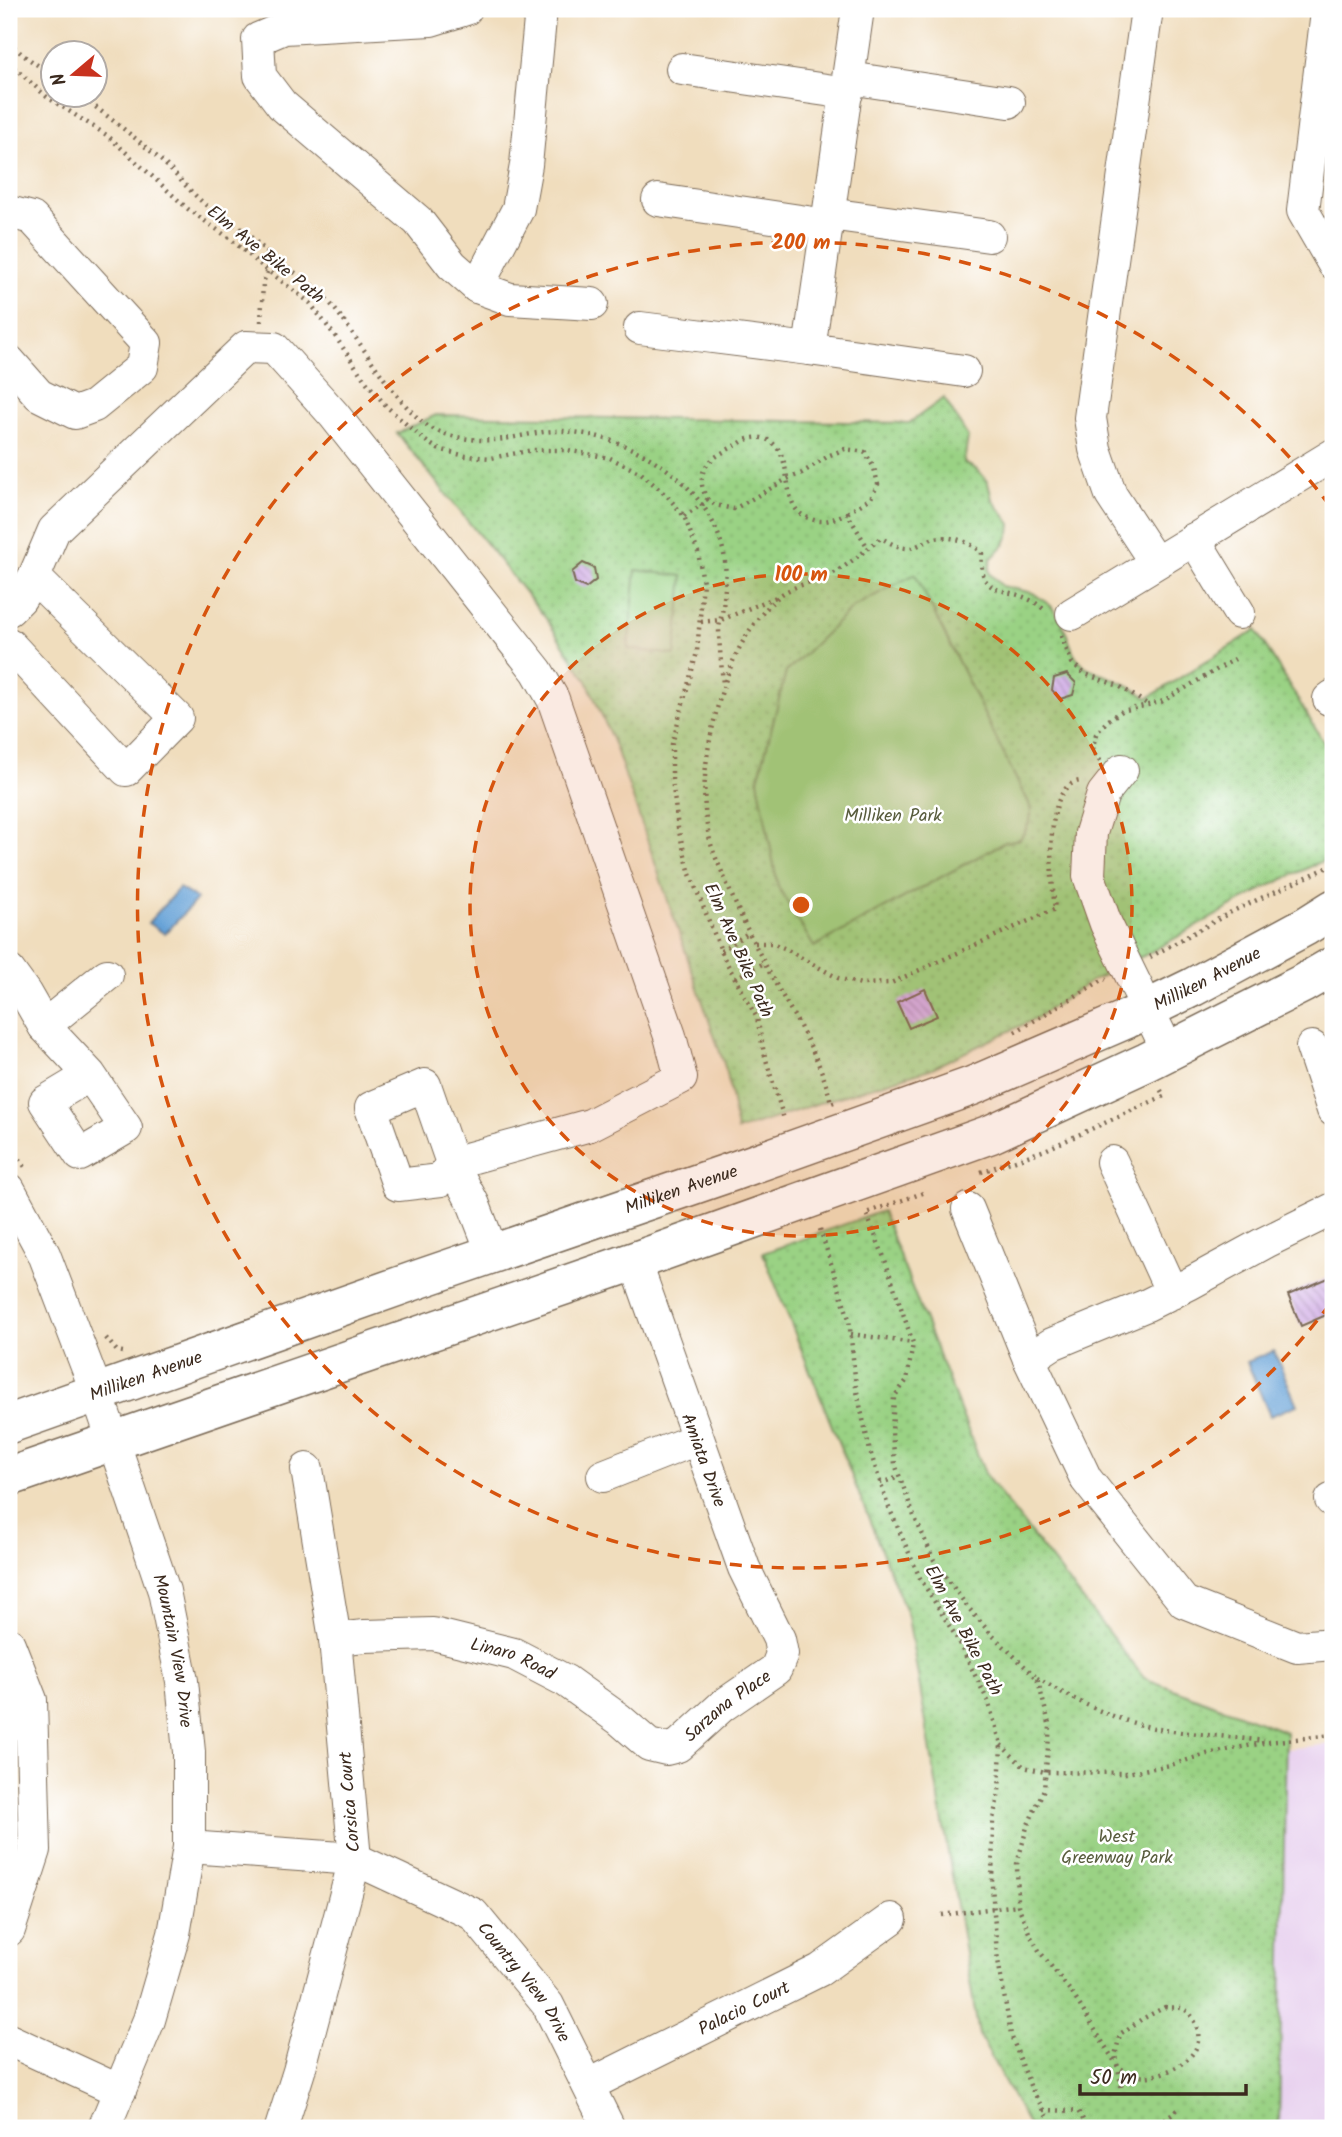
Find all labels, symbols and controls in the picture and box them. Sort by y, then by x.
north arrow [38,38,108,108]
text: N [44,68,76,89]
street label: Elm Ave Bike Path [200,198,330,312]
text: 200 m [771,227,831,260]
text: 100 m [774,559,828,592]
park label: Milliken Park [844,802,942,831]
street label: Elm Ave Bike Path [695,879,780,1023]
centre of rings [789,893,813,917]
street label: Milliken Avenue [1149,940,1267,1020]
street label: Milliken Avenue [621,1158,742,1223]
street label: Milliken Avenue [86,1344,207,1410]
street label: Amiata Drive [672,1409,733,1512]
street label: Elm Ave Bike Path [916,1560,1009,1701]
street label: Mountain View Drive [143,1570,200,1729]
street label: Linaro Road [467,1631,561,1690]
street label: Sarzana Place [678,1663,778,1750]
street label: Corsica Court [332,1749,369,1853]
park label: West Greenway Park [1061,1823,1173,1873]
street label: Country View Drive [469,1916,577,2048]
street label: Palacio Court [694,1974,796,2044]
scale bar [1080,2053,1246,2097]
text: 50 m [1090,2062,1137,2095]

